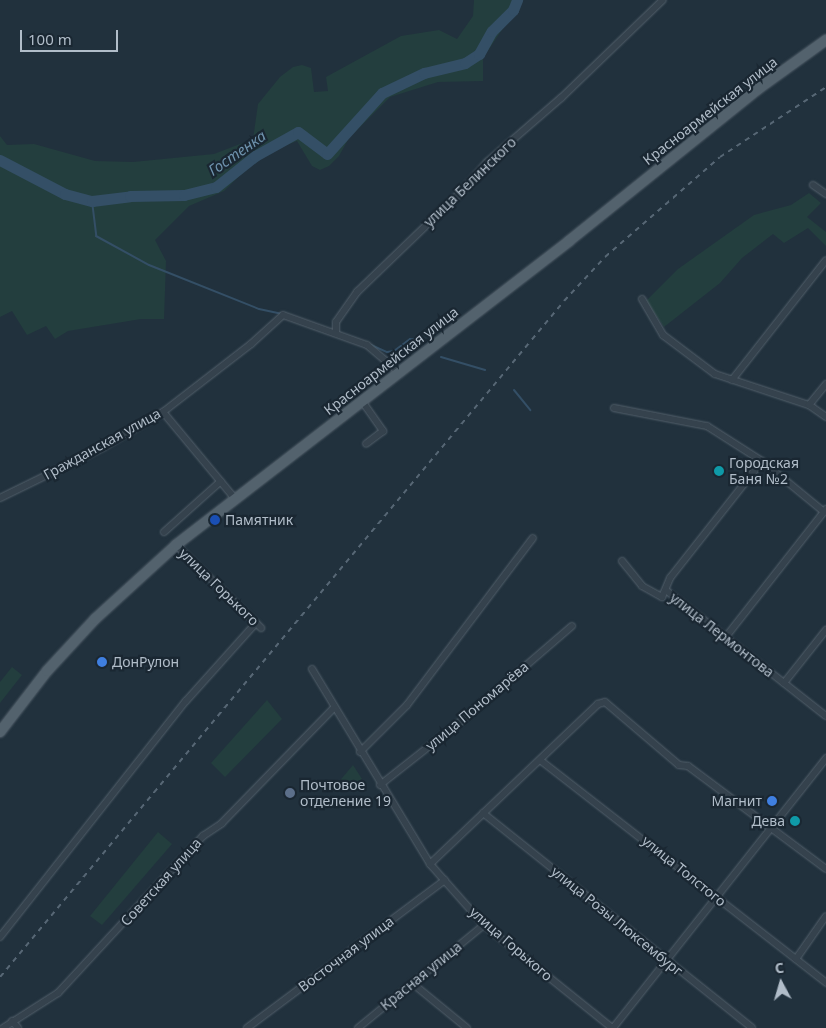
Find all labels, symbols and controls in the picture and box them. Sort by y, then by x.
scale bar [22,20,120,52]
text: 100 m [28,29,72,49]
street label: Красноармейская улица [640,53,780,169]
water label: Гостенка [205,127,269,179]
street label: улица Белинского [420,134,520,230]
street label: Красноармейская улица [321,303,461,419]
street label: Гражданская улица [40,405,164,483]
place label: Городская Баня №2 [729,455,799,488]
marker: Городская Баня №2 [713,465,725,477]
place label: Памятник [225,512,293,528]
marker: Памятник [209,514,221,526]
street label: улица Горького [176,545,262,629]
street label: улица Лермонтова [667,589,777,681]
place label: ДонРулон [112,654,179,670]
marker: ДонРулон [96,656,108,668]
street label: улица Пономарёва [422,658,532,754]
place label: Почтовое отделение 19 [300,777,391,810]
marker: Почтовое отделение 19 [284,787,296,799]
place label: Магнит [712,793,762,809]
marker: Магнит [766,795,778,807]
place label: Дева [751,813,785,829]
marker: Дева [789,815,801,827]
street label: улица Толстого [639,832,729,910]
street label: Советская улица [117,835,205,929]
street label: улица Розы Люксембург [548,863,686,979]
street label: улица Горького [466,904,556,984]
street label: Восточная улица [295,913,397,995]
street label: Красная улица [377,938,465,1014]
north arrow [756,958,806,1008]
text: С [774,958,785,978]

